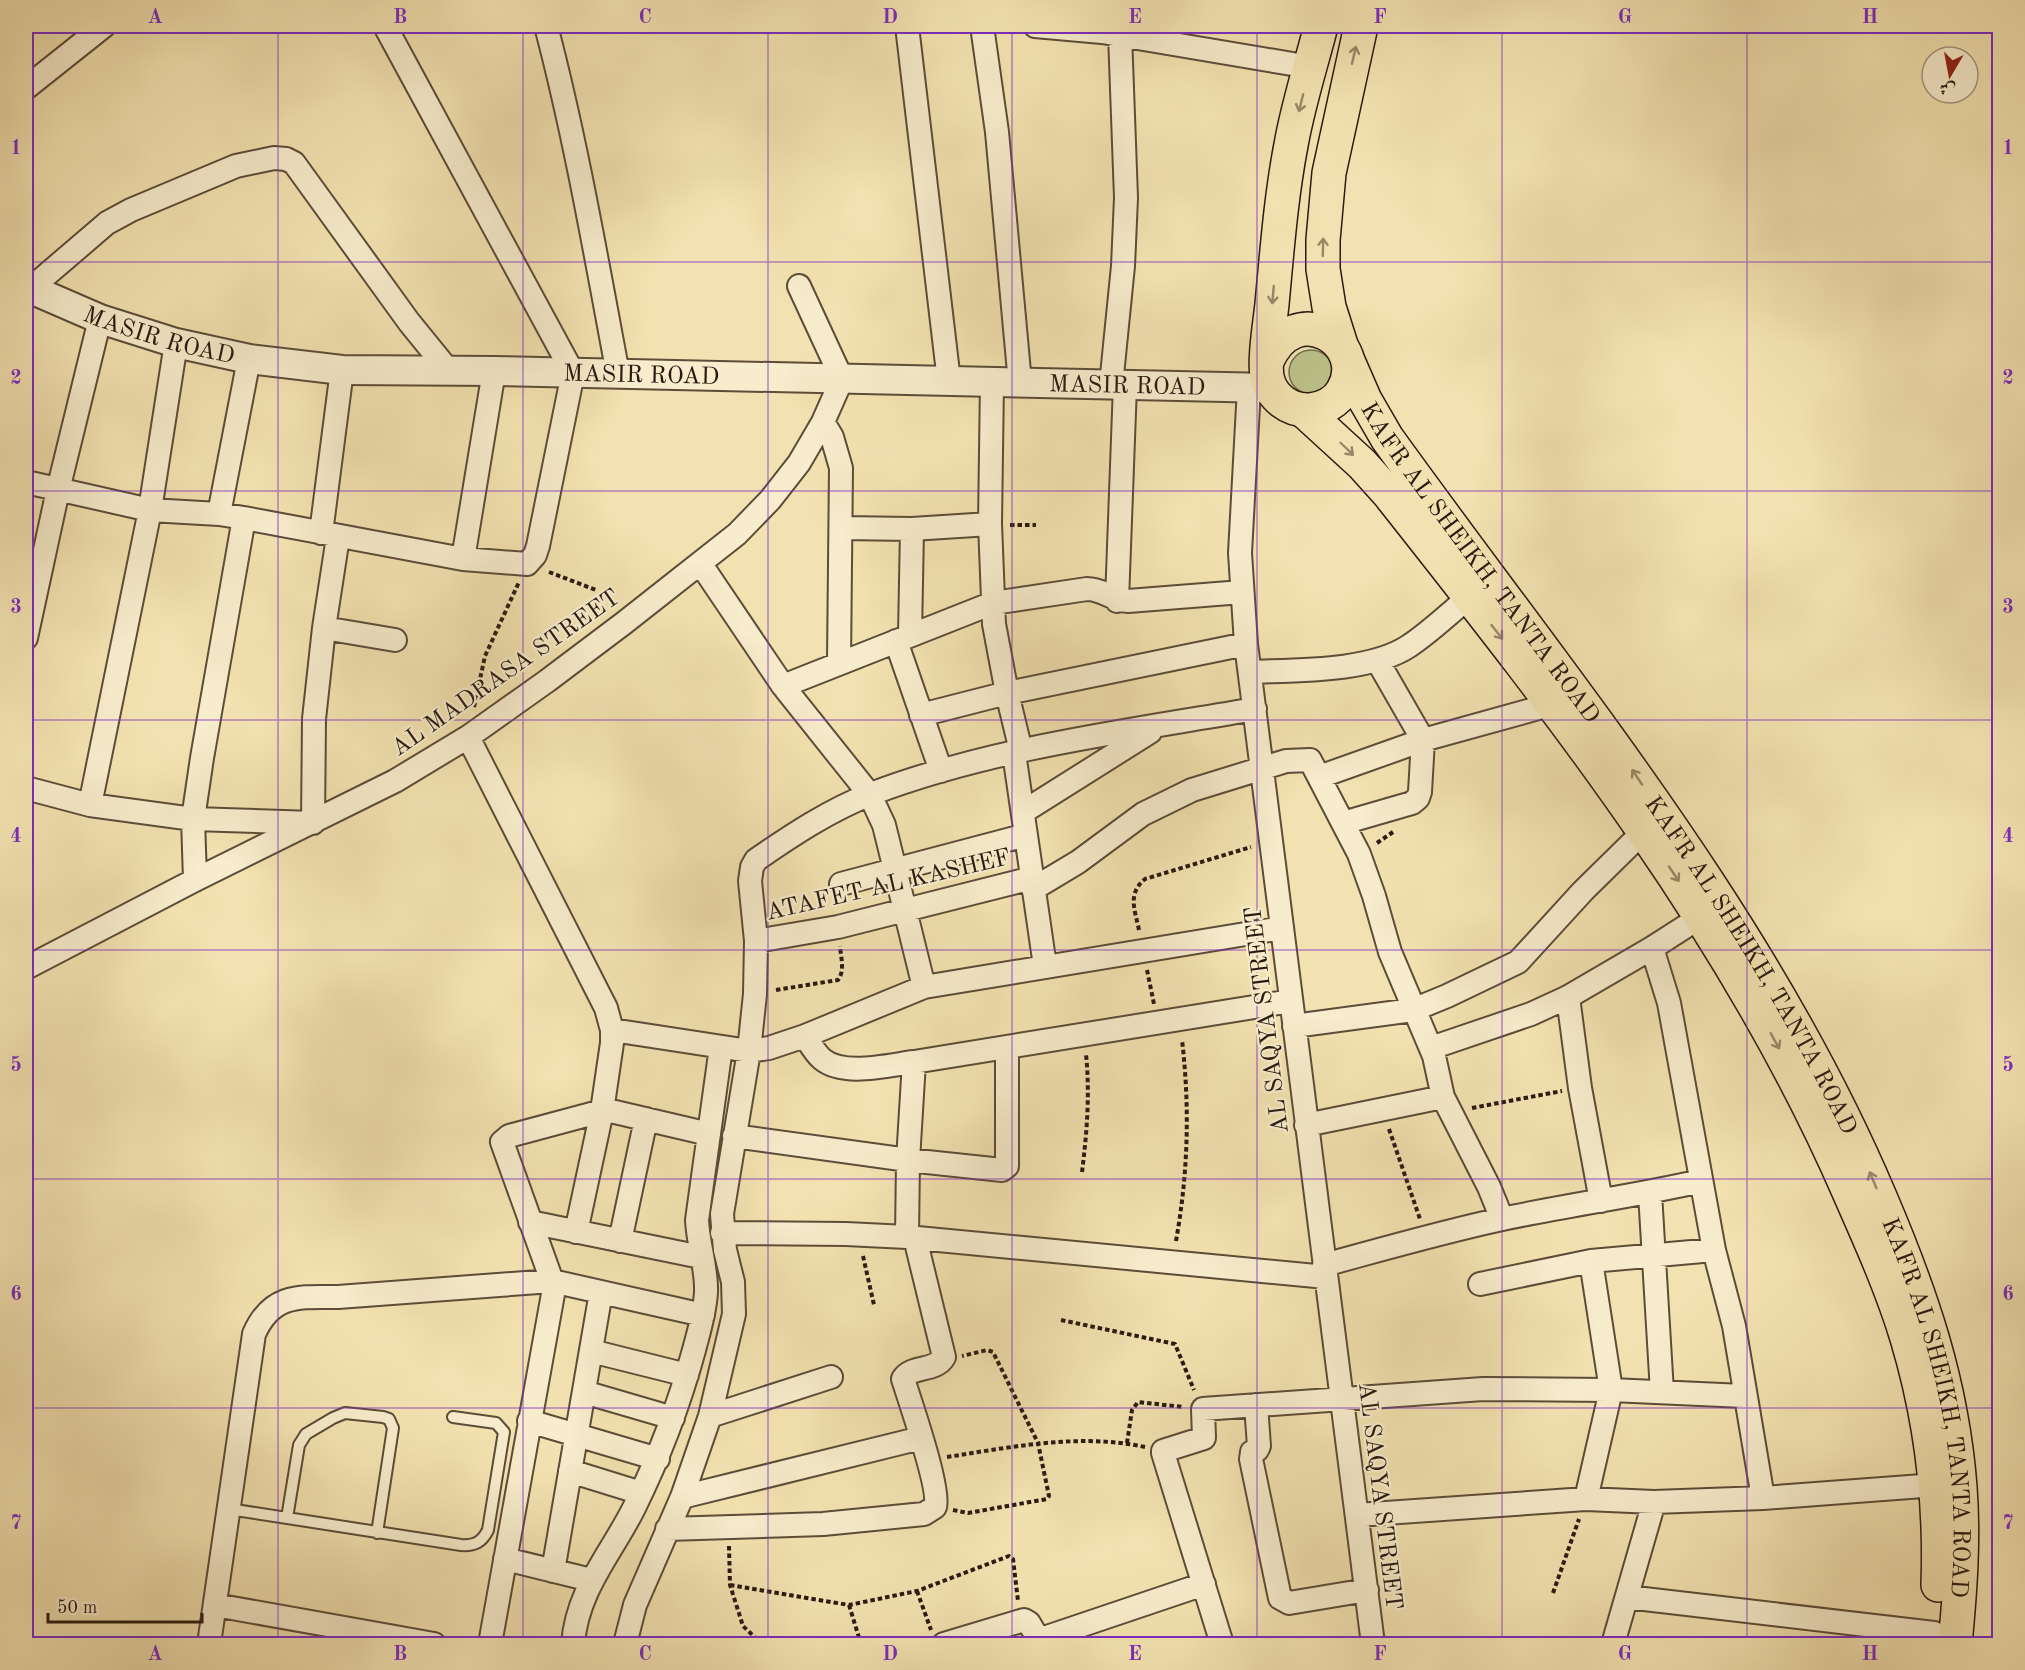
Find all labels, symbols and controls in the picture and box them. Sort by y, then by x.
text: A [147,8,163,28]
text: B [393,8,407,28]
text: C [638,8,652,28]
text: D [882,8,898,28]
text: E [1128,8,1142,28]
text: F [1373,8,1387,28]
text: G [1618,8,1632,28]
text: H [1862,8,1878,28]
north arrow [1920,45,1980,105]
one-way arrow [1349,46,1360,65]
text: ش [1939,79,1957,97]
one-way arrow [1295,93,1307,112]
text: 1 [10,139,22,159]
text: 1 [2002,139,2014,159]
one-way arrow [1317,237,1329,257]
one-way arrow [1267,285,1278,305]
street label: MASIR ROAD [79,303,237,369]
street label: MASIR ROAD [563,363,720,390]
text: 2 [10,369,22,389]
text: 2 [2002,369,2014,389]
street label: MASIR ROAD [1049,373,1206,401]
street label: KAFR AL SHEIKH, TANTA ROAD [1355,399,1603,728]
one-way arrow [1339,442,1354,456]
street label: AL MADRASA STREET [388,586,625,762]
text: 3 [10,598,22,618]
text: 3 [2002,598,2014,618]
one-way arrow [1491,624,1504,640]
one-way arrow [1631,770,1643,786]
street label: KAFR AL SHEIKH, TANTA ROAD [1639,792,1860,1139]
text: 4 [10,827,22,847]
text: 4 [2002,827,2014,847]
street label: ATAFET AL KASHEF [764,846,1013,926]
one-way arrow [1668,866,1680,882]
street label: AL SAQYA STREET [1242,905,1294,1135]
one-way arrow [1769,1032,1781,1049]
text: 5 [10,1055,22,1076]
text: 5 [2002,1055,2014,1076]
one-way arrow [1867,1172,1878,1190]
street label: KAFR AL SHEIKH, TANTA ROAD [1876,1215,1972,1599]
text: 6 [10,1285,22,1305]
text: 6 [2002,1285,2014,1305]
street label: AL SAQYA STREET [1353,1381,1405,1611]
text: 7 [10,1514,22,1534]
text: 7 [2002,1514,2014,1534]
scale bar [48,1586,202,1624]
text: 50 m [57,1599,97,1617]
text: A [147,1645,163,1665]
text: B [393,1645,407,1665]
text: C [638,1645,652,1665]
text: D [882,1645,898,1665]
text: E [1128,1645,1142,1665]
text: F [1373,1645,1387,1665]
text: G [1618,1645,1632,1665]
text: H [1862,1645,1878,1665]

